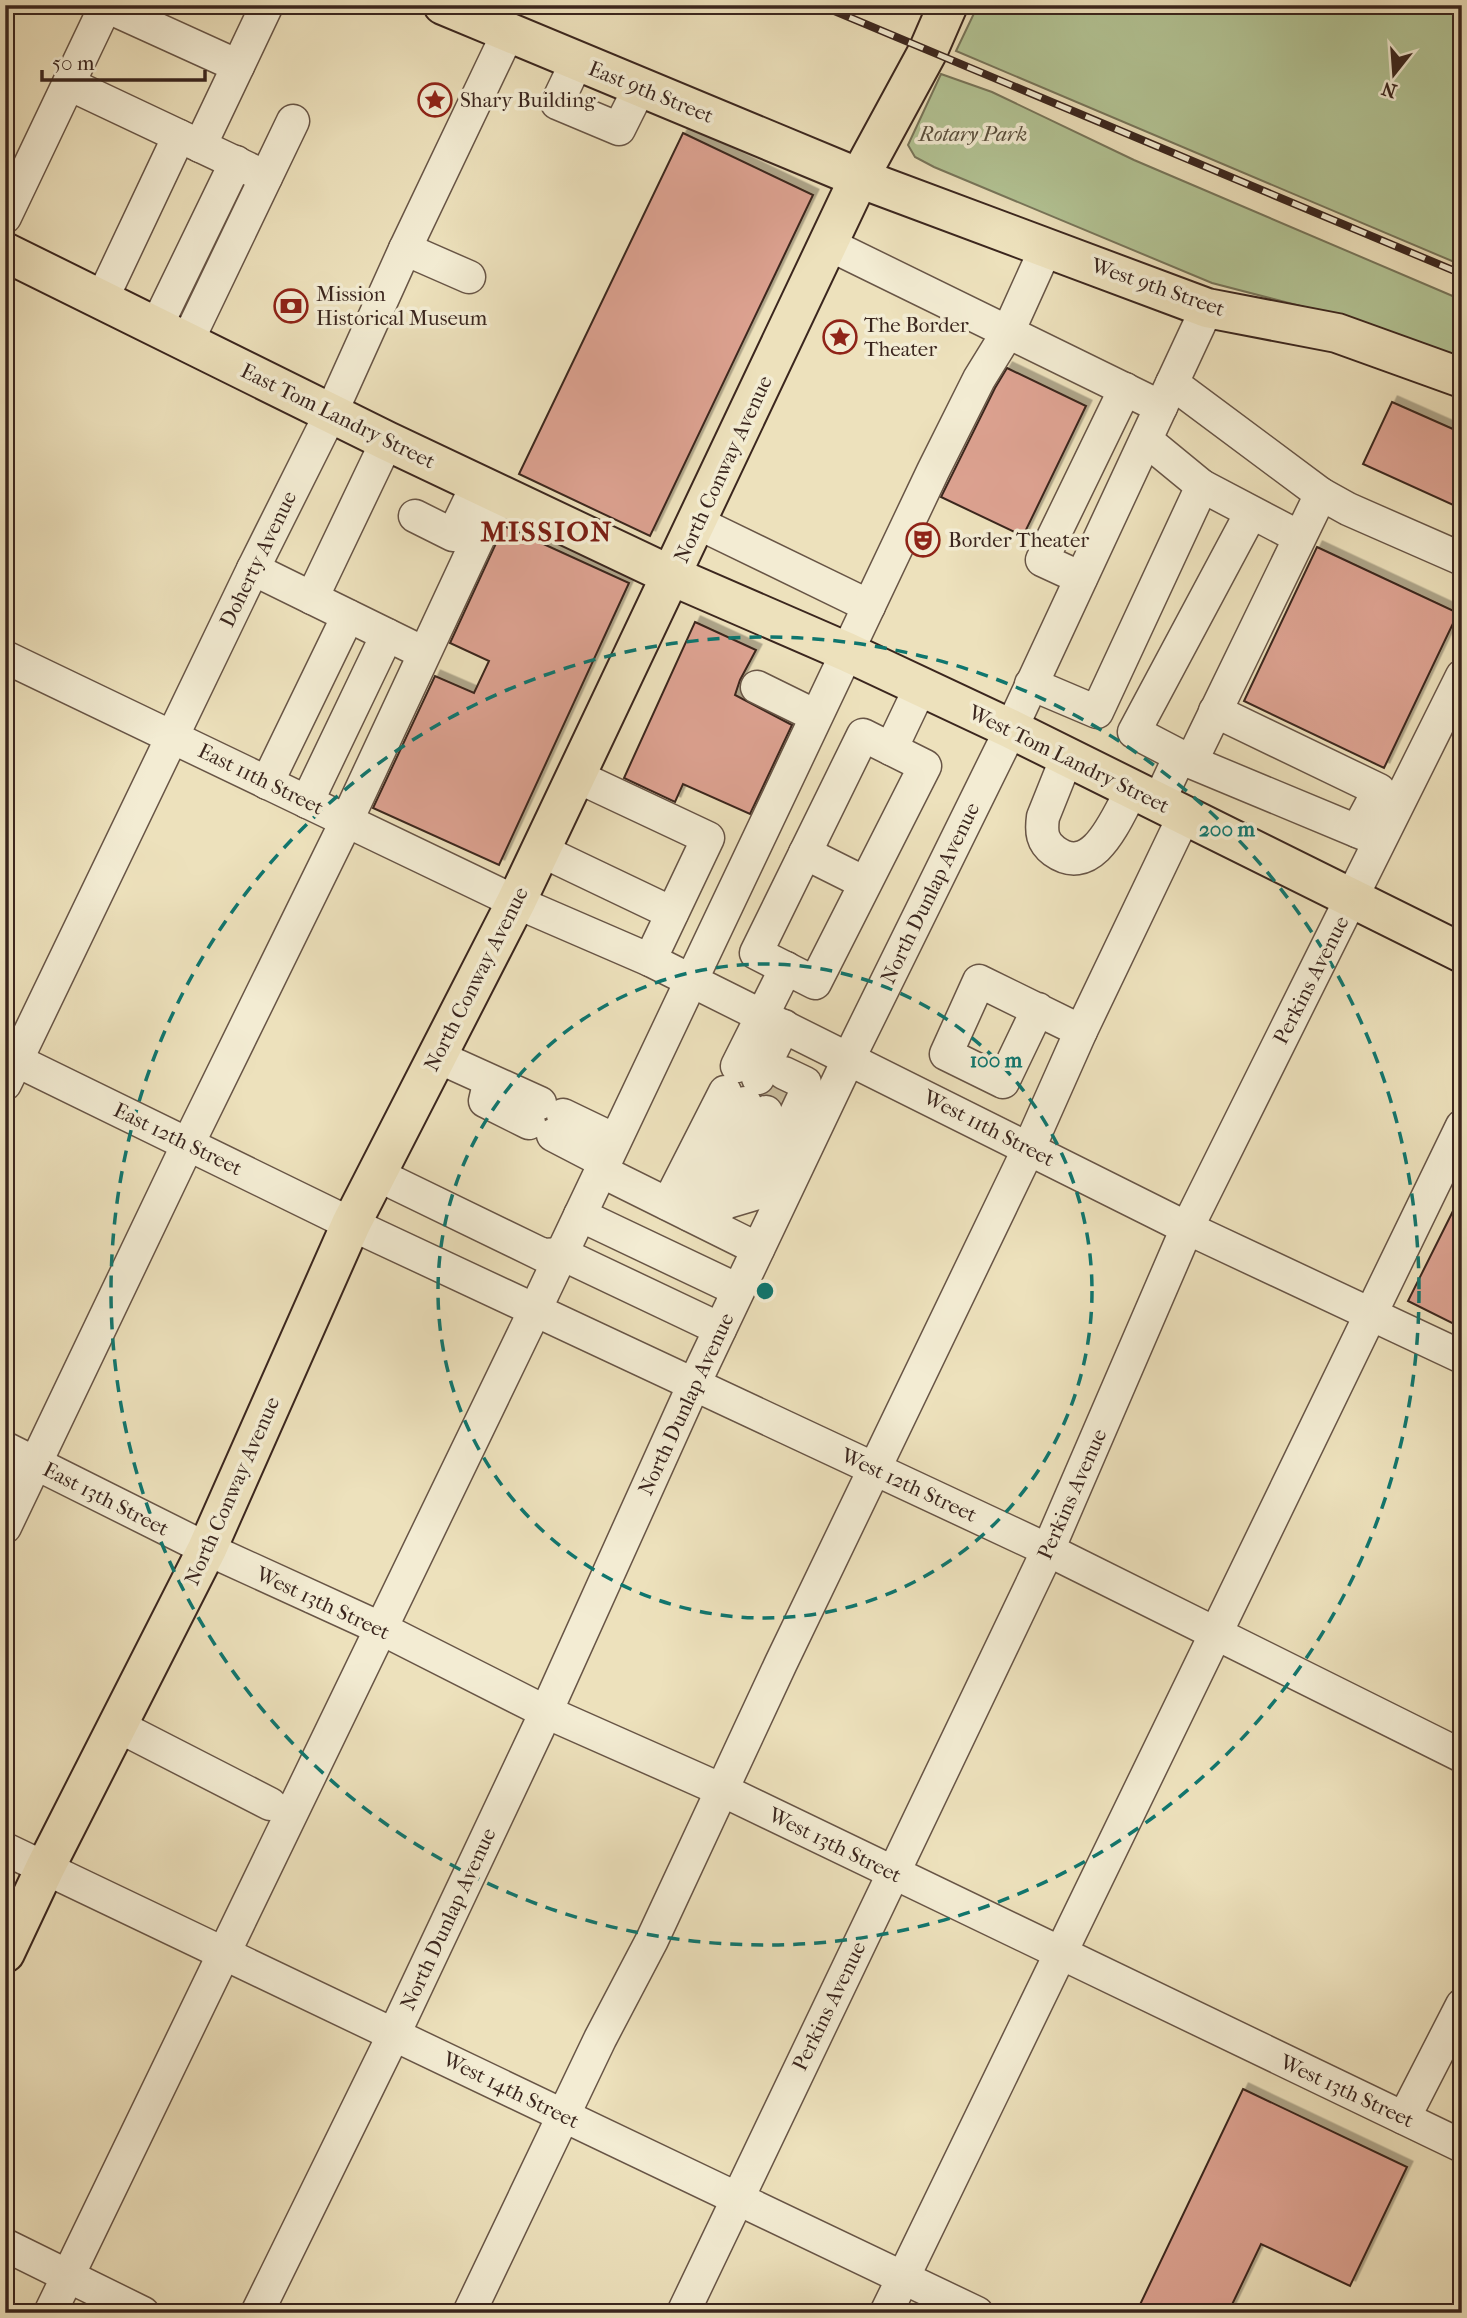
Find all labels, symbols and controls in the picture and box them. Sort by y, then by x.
scale bar [42,38,205,82]
north arrow [1358,38,1428,108]
text: 50 m [52,51,95,75]
street label: East 9th Street [585,56,717,128]
text: N [1379,77,1399,102]
place icon: Shary Building [416,81,454,119]
place label: Shary Building [460,88,596,112]
park label: Rotary Park [917,122,1027,146]
street label: West 9th Street [1087,253,1228,321]
place label: Mission Historical Museum [316,282,488,330]
bank icon: Mission Historical Museum [272,287,310,325]
place label: The Border Theater [864,313,969,361]
place icon: The Border Theater [821,318,859,356]
street label: East Tom Landry Street [237,359,439,474]
street label: North Conway Avenue [669,372,777,566]
street label: Doherty Avenue [215,487,301,631]
district label: MISSION [480,515,614,548]
theatre icon: Border Theater [904,521,942,559]
place label: Border Theater [948,528,1089,552]
street label: West Tom Landry Street [964,700,1174,818]
street label: East 11th Street [194,738,328,820]
street label: North Dunlap Avenue [876,799,984,987]
text: 200 m [1199,817,1256,841]
street label: North Conway Avenue [419,883,533,1075]
street label: Perkins Avenue [1268,912,1354,1048]
text: 100 m [970,1048,1023,1072]
street label: West 11th Street [919,1084,1059,1172]
street label: East 12th Street [110,1098,247,1181]
centre of rings [753,1279,777,1303]
street label: North Dunlap Avenue [633,1309,739,1499]
street label: North Conway Avenue [180,1393,284,1589]
street label: Perkins Avenue [1032,1425,1112,1563]
street label: West 12th Street [836,1443,981,1527]
street label: East 13th Street [39,1457,173,1541]
street label: West 13th Street [251,1561,394,1645]
street label: West 13th Street [764,1802,906,1888]
street label: North Dunlap Avenue [395,1824,501,2014]
street label: Perkins Avenue [787,1938,871,2074]
street label: West 14th Street [438,2046,583,2134]
street label: West 13th Street [1275,2049,1418,2133]

